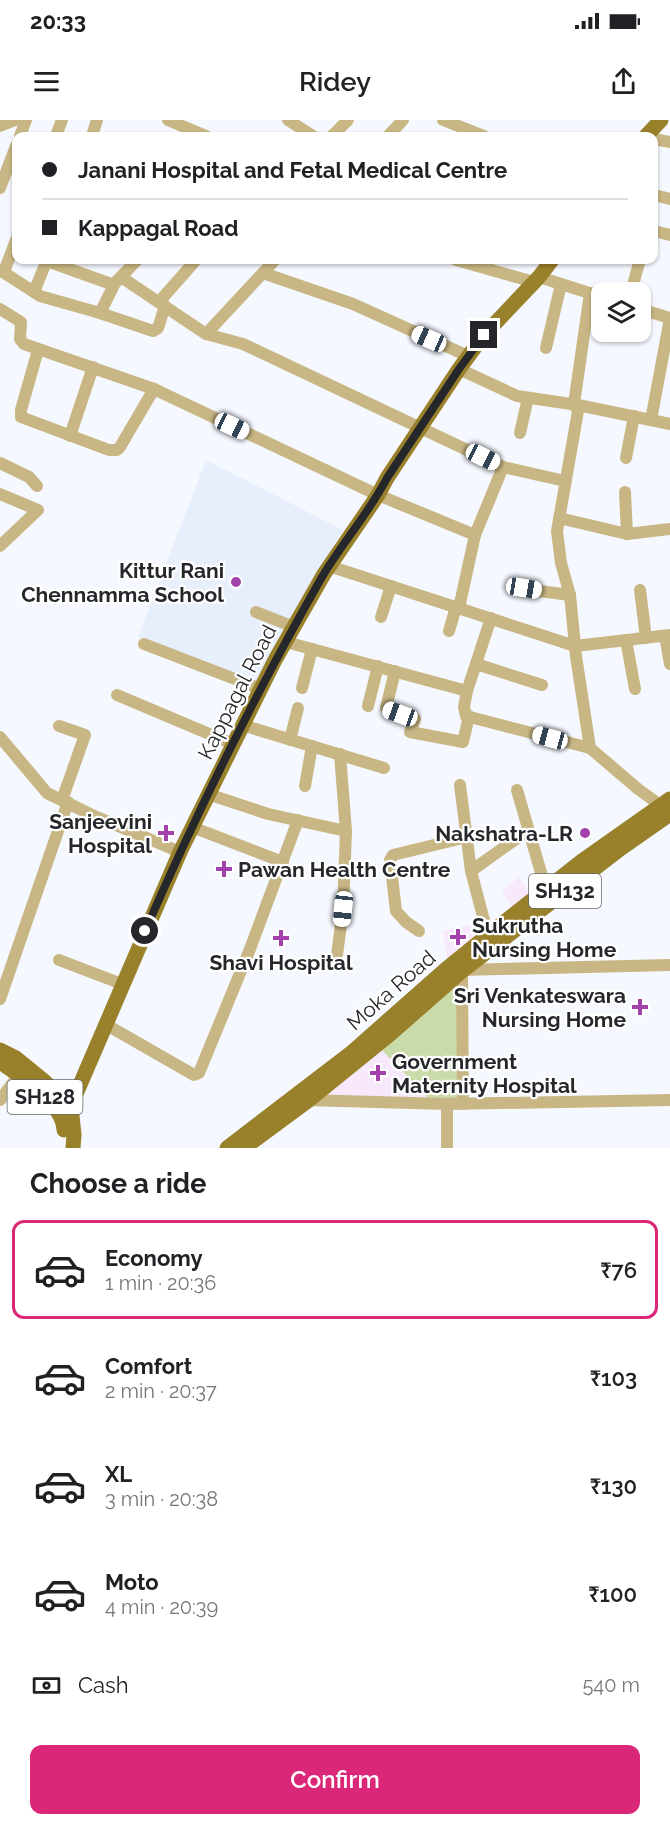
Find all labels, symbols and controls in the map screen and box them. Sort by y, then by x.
text: 20:33 [30,8,86,34]
icon: menu [30,65,63,98]
icon: share [607,65,640,98]
text: Ridey [299,66,371,97]
text: Janani Hospital and Fetal Medical Centre [78,157,507,183]
text: Kappagal Road [78,215,238,241]
map controls [591,282,651,342]
button: layers [591,282,651,342]
route end [470,321,497,348]
car [409,323,449,355]
car [212,410,252,442]
car [463,441,503,473]
place label: Kittur Rani Chennamma School [21,558,224,607]
marker: Kittur Rani Chennamma School [229,575,243,589]
car [505,576,543,600]
street label: Kappagal Road [192,621,282,763]
car [380,699,420,729]
car [530,725,570,751]
place label: Sanjeevini Hospital [49,809,152,858]
place label: Nakshatra-LR [435,821,573,846]
marker: Sanjeevini Hospital [157,824,175,842]
marker: Nakshatra-LR [578,826,592,840]
place label: Pawan Health Centre [238,857,451,882]
marker: Pawan Health Centre [215,860,233,878]
road number: SH132 [529,874,601,908]
car [332,890,354,928]
place label: Sukrutha Nursing Home [472,913,617,962]
route start [131,917,158,944]
marker: Sukrutha Nursing Home [449,928,467,946]
marker: Shavi Hospital [272,929,290,947]
street label: Moka Road [342,945,440,1035]
place label: Shavi Hospital [209,950,353,975]
place label: Sri Venkateswara Nursing Home [454,983,626,1032]
marker: Sri Venkateswara Nursing Home [631,998,649,1016]
place label: Government Maternity Hospital [392,1049,577,1098]
marker: Government Maternity Hospital [369,1064,387,1082]
road number: SH128 [8,1080,82,1114]
text: Choose a ride [30,1168,206,1199]
icon: car [33,1243,87,1297]
text: Economy [105,1245,203,1271]
text: ₹76 [600,1257,637,1283]
text: 1 min · 20:36 [105,1271,216,1295]
icon: car [33,1351,87,1405]
text: Comfort [105,1353,192,1379]
text: ₹103 [590,1365,637,1391]
text: 2 min · 20:37 [105,1379,217,1403]
icon: car [33,1459,87,1513]
text: XL [105,1461,132,1487]
text: ₹130 [590,1473,637,1499]
text: 3 min · 20:38 [105,1487,218,1511]
icon: car [33,1567,87,1621]
text: Moto [105,1569,159,1595]
text: ₹100 [588,1581,637,1607]
text: 4 min · 20:39 [105,1595,218,1619]
icon: cash [30,1669,63,1702]
text: Cash [78,1672,129,1698]
text: 540 m [582,1673,640,1697]
button: Confirm [30,1745,640,1814]

